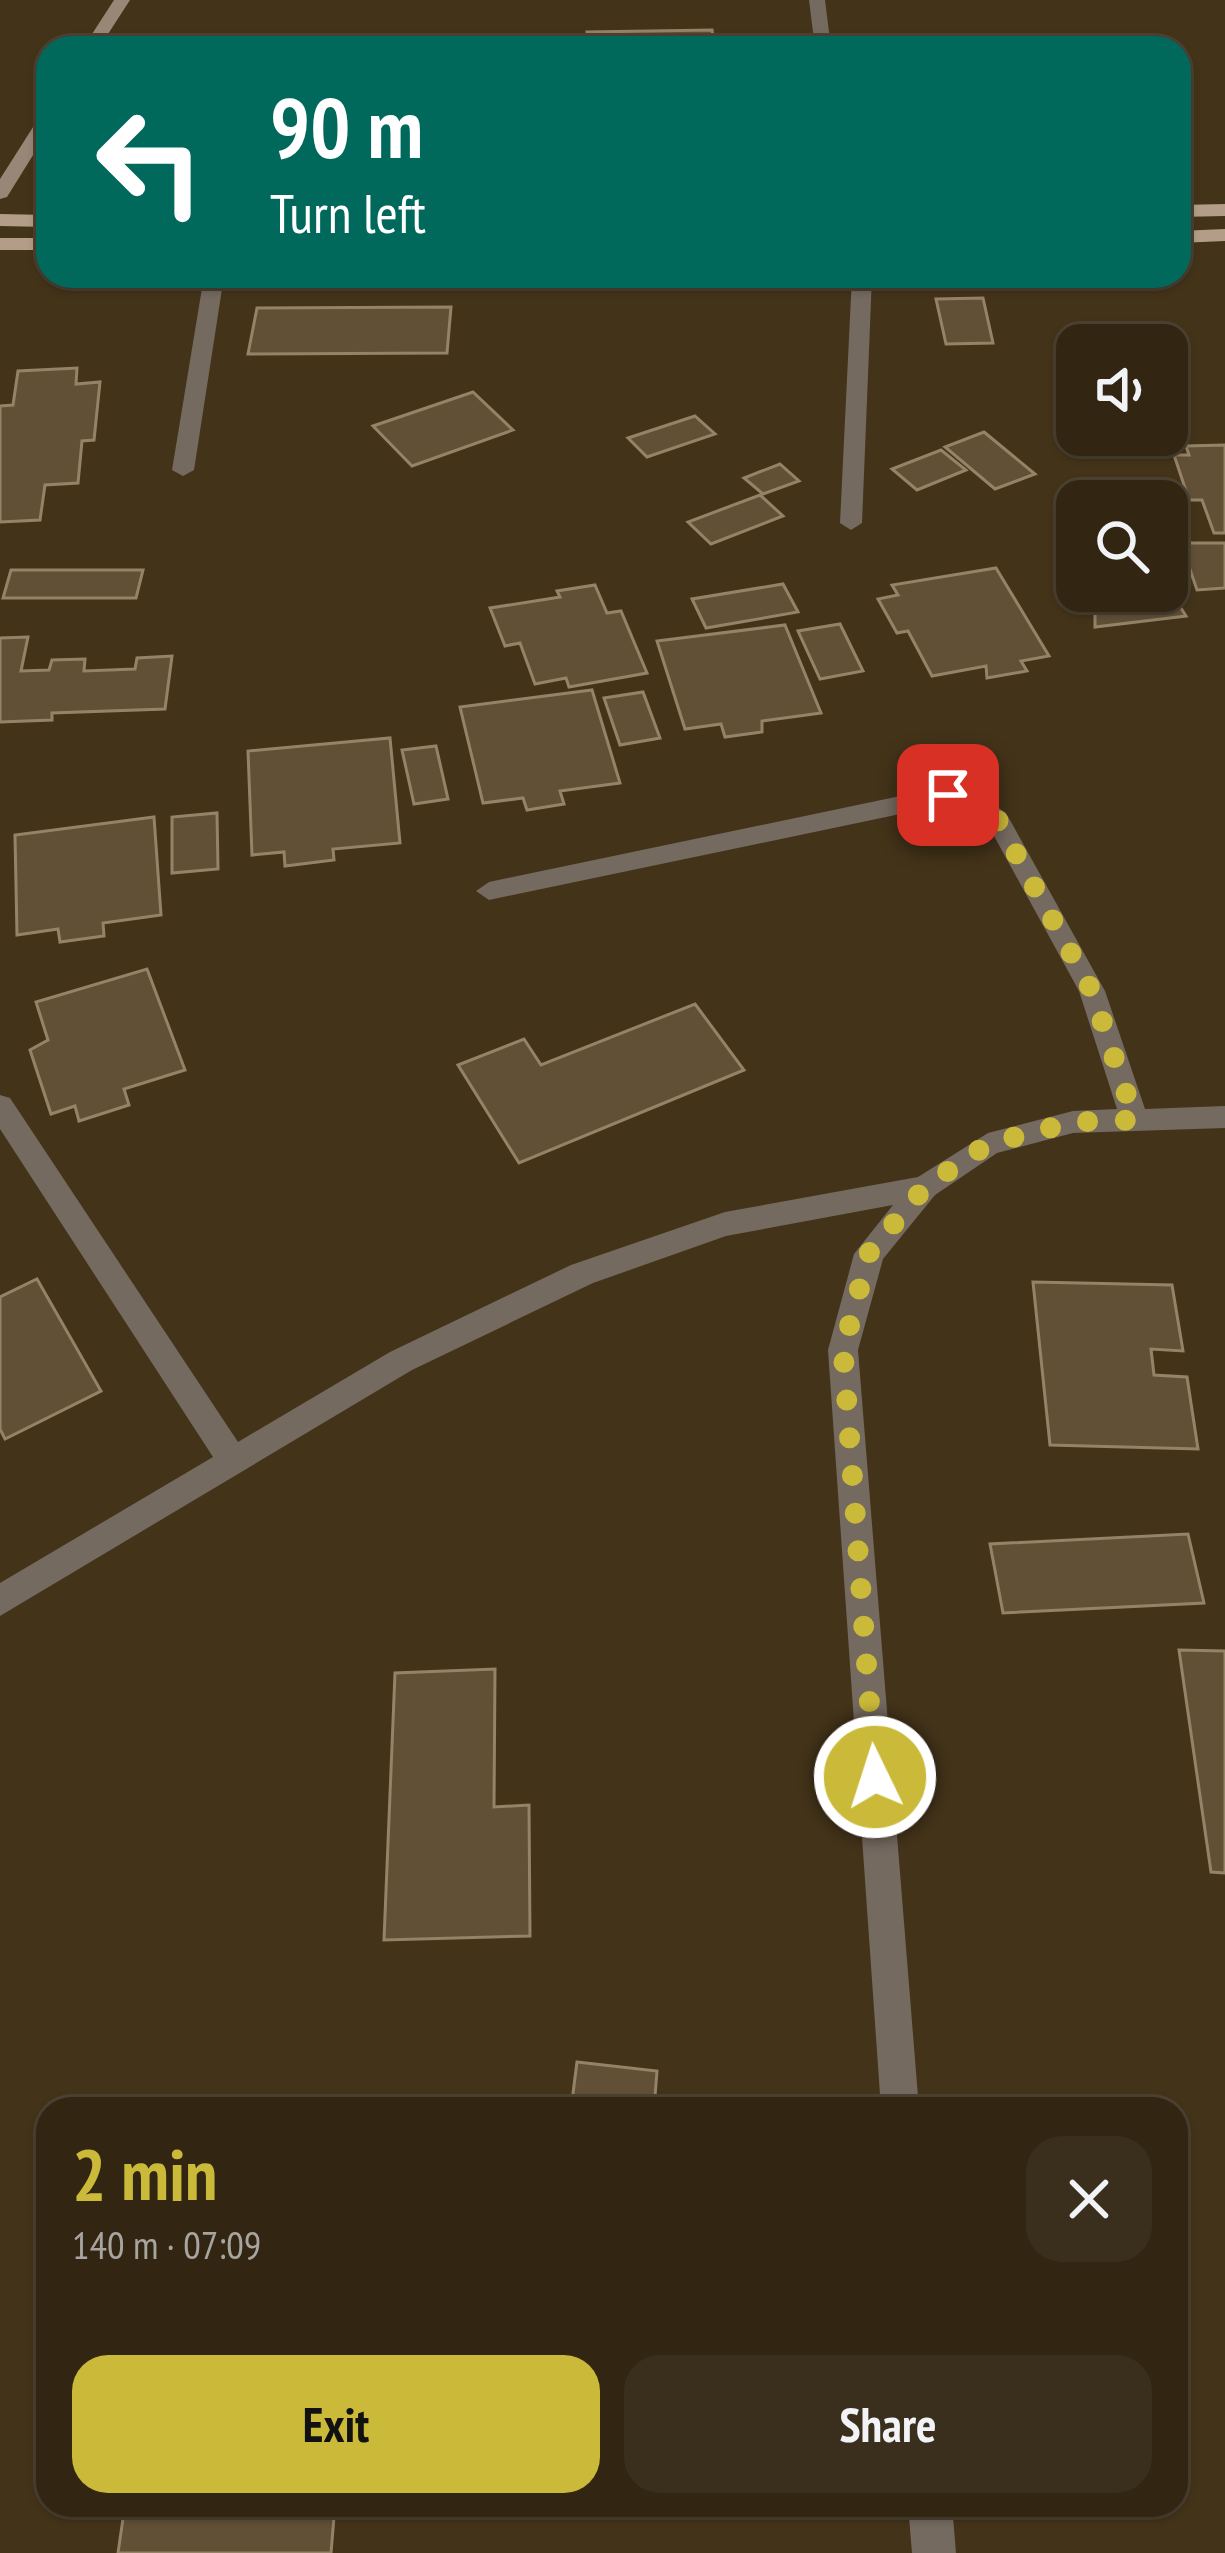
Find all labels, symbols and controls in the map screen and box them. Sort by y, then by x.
text: 90 m [270,72,423,181]
icon: left [72,84,228,240]
text: Turn left [270,178,426,248]
map controls [1056,324,1188,612]
button: sound [1056,324,1188,456]
button: search [1056,480,1188,612]
pin [897,744,999,846]
icon: arrive [915,762,981,828]
position arrow [812,1714,938,1840]
text: 2 min [72,2127,217,2220]
button: close [1026,2136,1152,2262]
text: 140 m · 07:09 [72,2219,261,2270]
button: Exit [72,2355,600,2493]
button: Share [624,2355,1152,2493]

